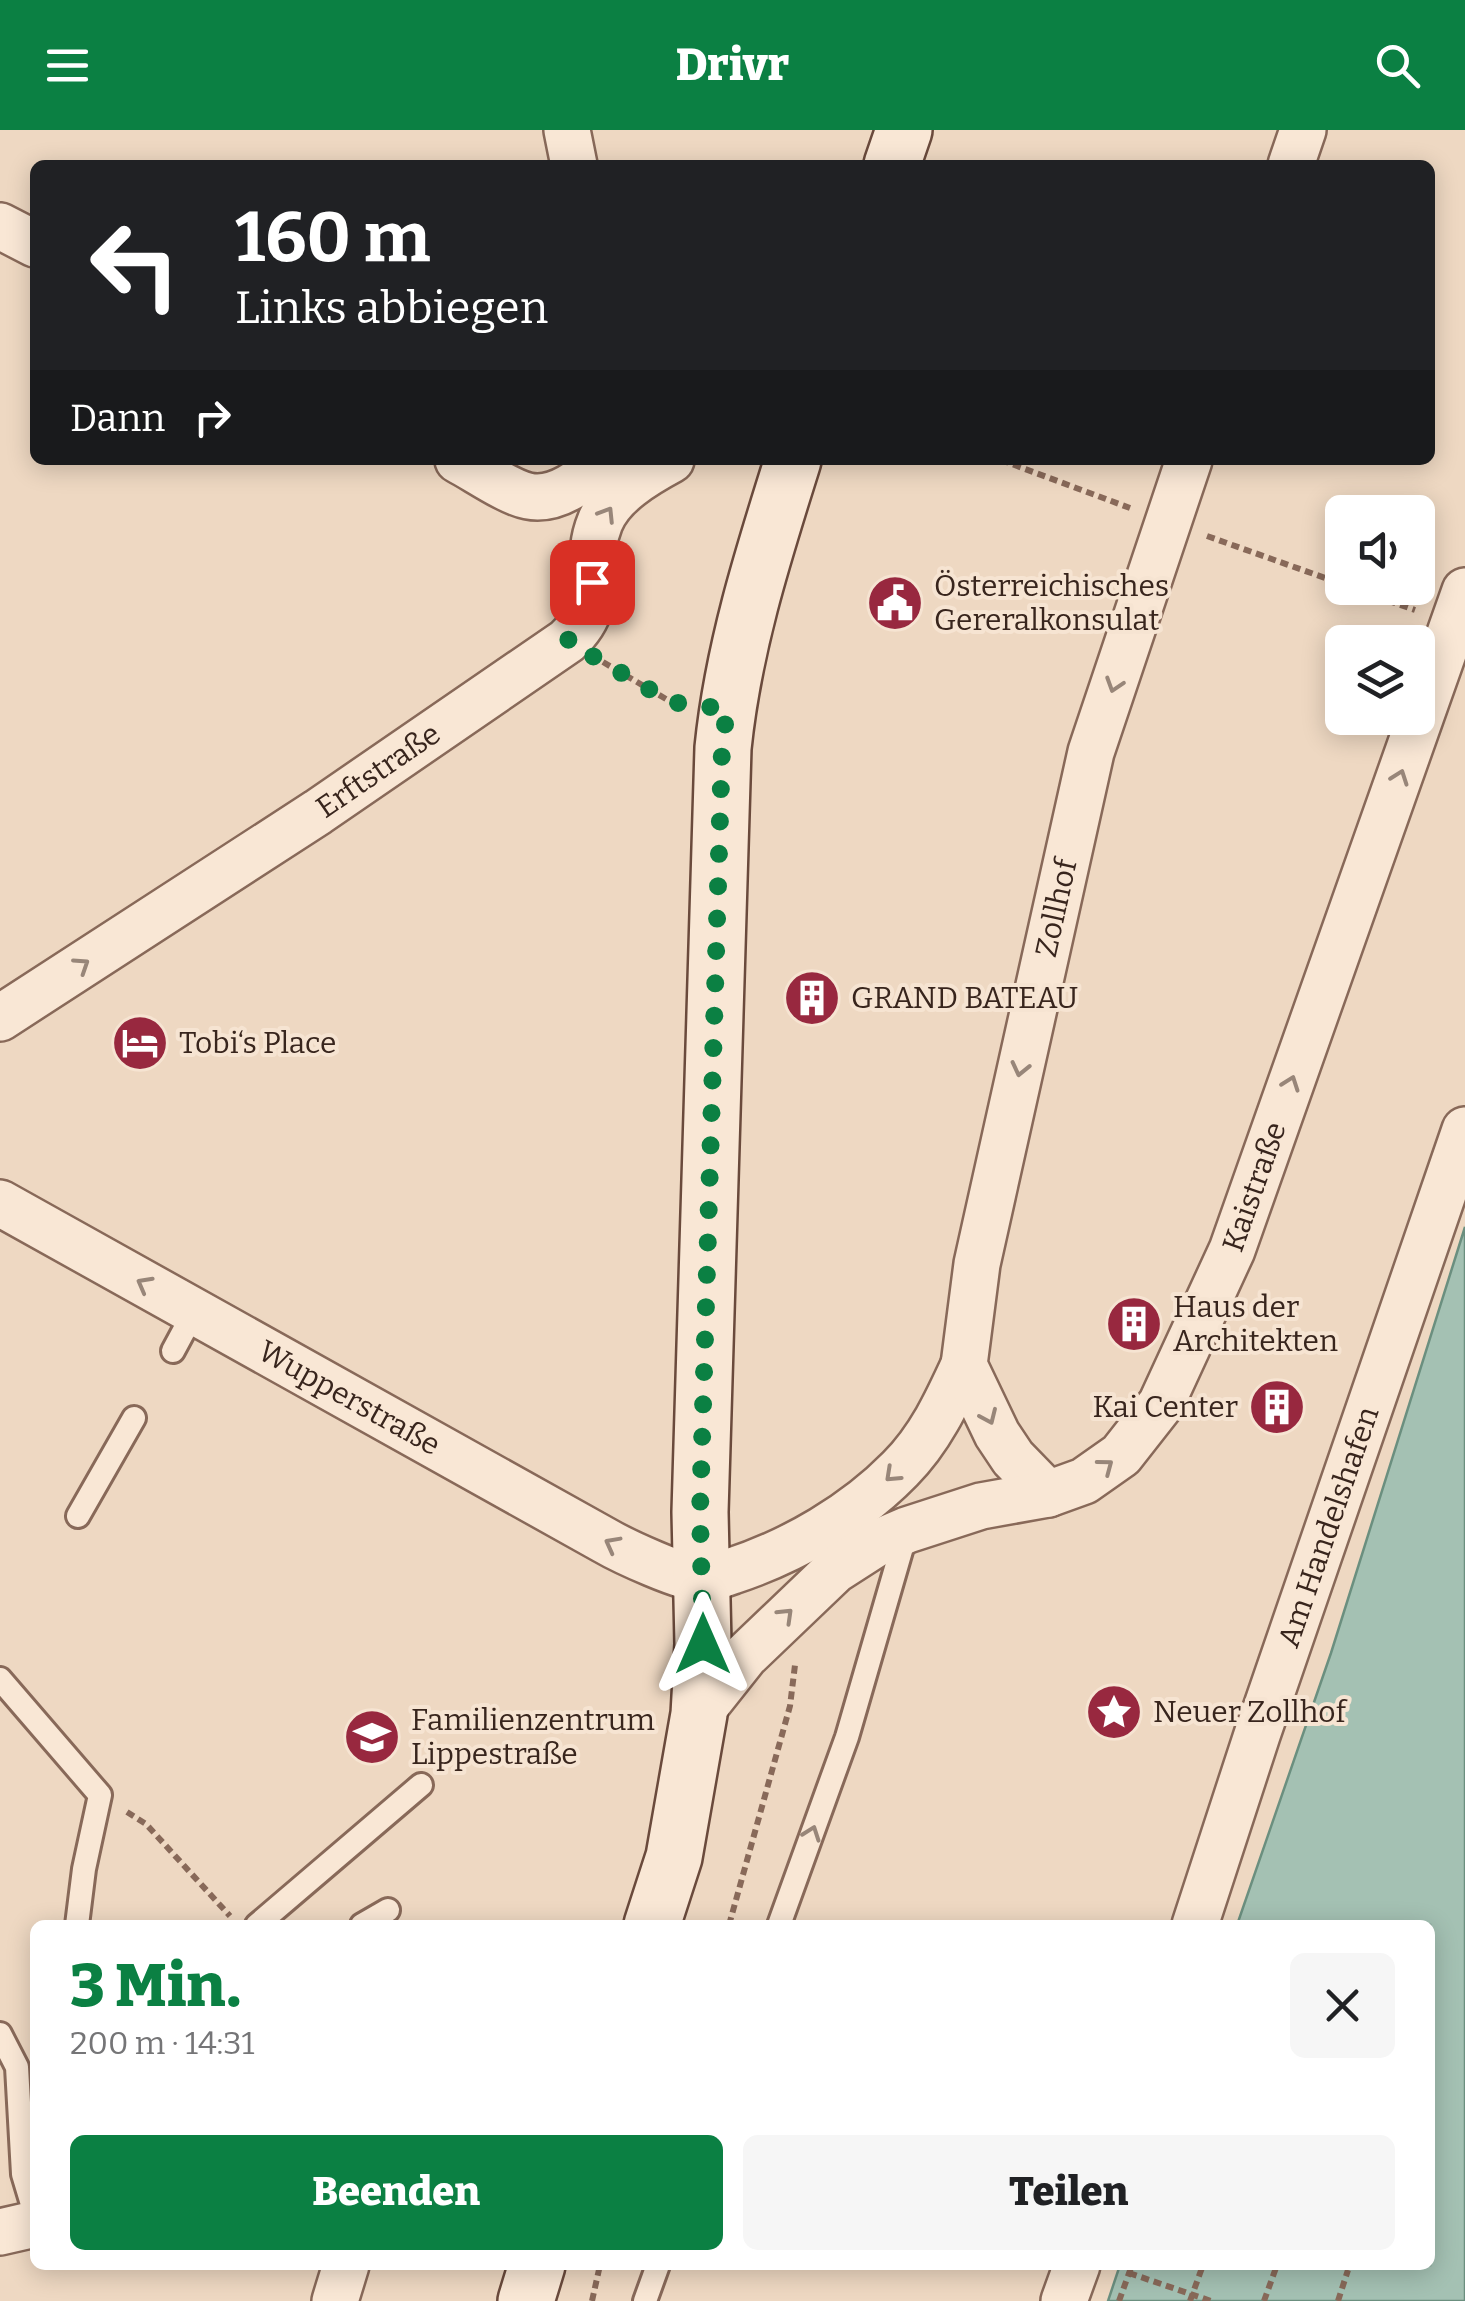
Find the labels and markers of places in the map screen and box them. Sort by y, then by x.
pin [550,540,635,625]
place label: Österreichisches Gereralkonsulat [934,568,1169,638]
public building icon: Österreichisches Gereralkonsulat [865,573,925,633]
building icon: GRAND BATEAU [782,968,842,1028]
place label: GRAND BATEAU [851,980,1078,1016]
hotel icon: Tobi‘s Place [110,1013,170,1073]
place label: Tobi‘s Place [179,1025,336,1061]
place label: Haus der Architekten [1173,1289,1338,1359]
building icon: Haus der Architekten [1104,1294,1164,1354]
building icon: Kai Center [1247,1377,1307,1437]
place label: Kai Center [1093,1389,1238,1425]
place icon: Neuer Zollhof [1084,1682,1144,1742]
place label: Neuer Zollhof [1153,1694,1349,1730]
place label: Familienzentrum Lippestraße [411,1702,655,1772]
school or university icon: Familienzentrum Lippestraße [342,1707,402,1767]

